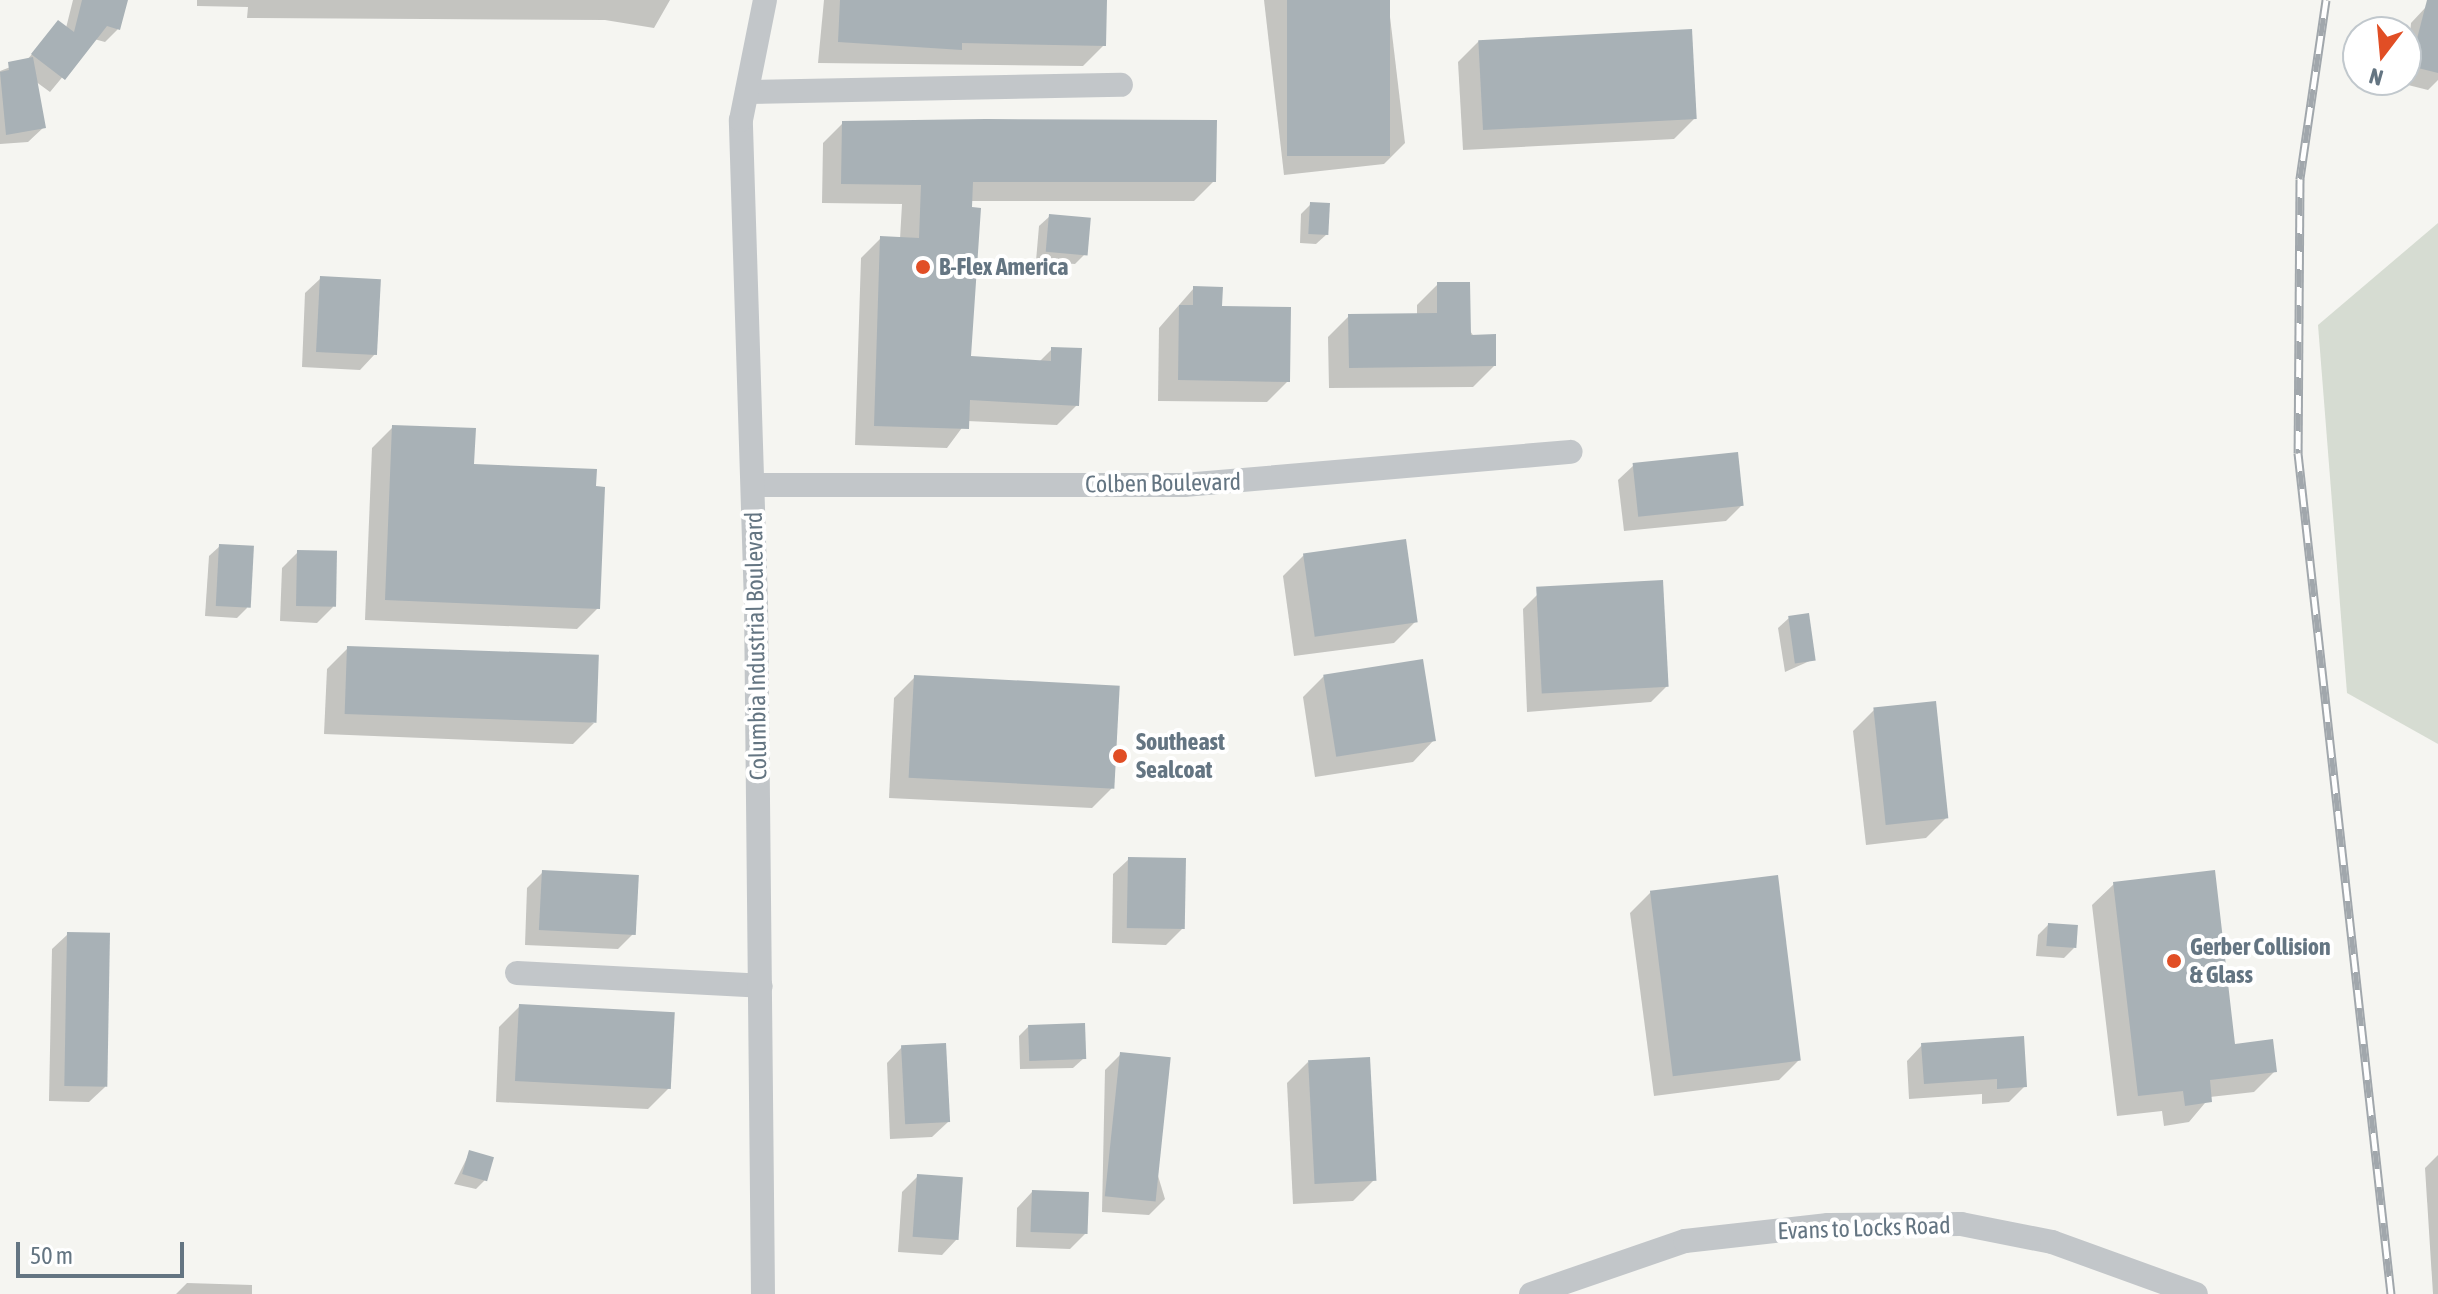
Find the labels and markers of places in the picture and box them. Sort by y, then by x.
place label: B-Flex America [939,253,1068,281]
marker: B-Flex America [914,258,932,276]
place label: Southeast Sealcoat [1136,728,1225,784]
marker: Southeast Sealcoat [1111,747,1129,765]
place label: Gerber Collision & Glass [2190,933,2331,989]
marker: Gerber Collision & Glass [2165,952,2183,970]

